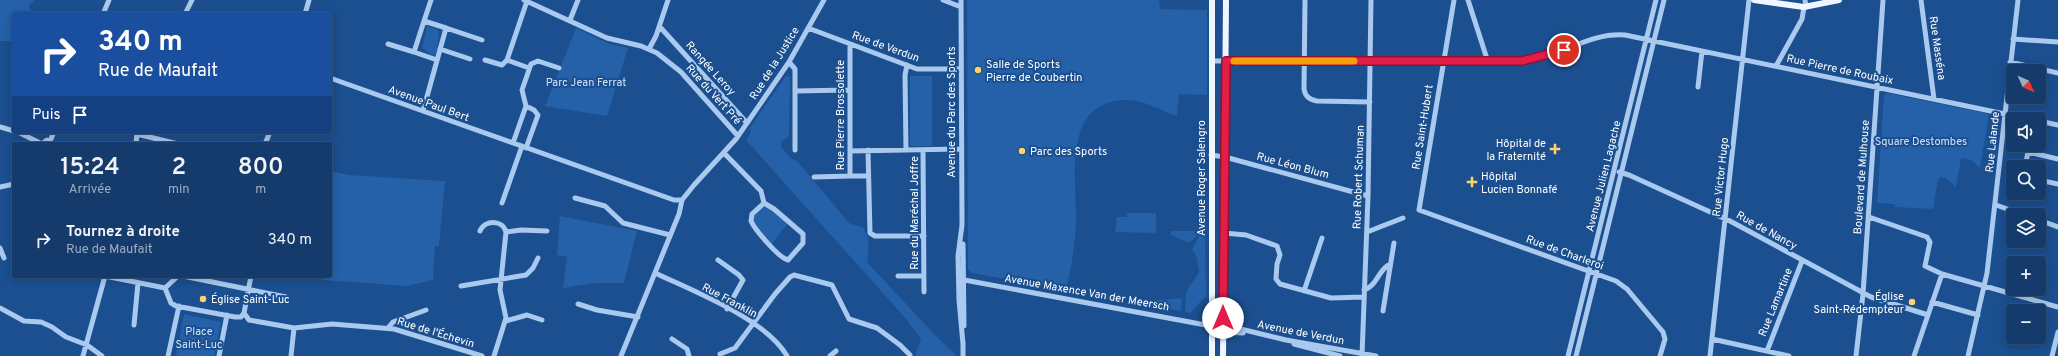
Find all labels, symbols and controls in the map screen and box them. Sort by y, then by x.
street label: Rue Masséna [1926,15,1948,81]
street label: Rue de la Justice [747,24,803,103]
text: 340 m [98,25,183,61]
icon: right [32,28,84,80]
street label: Rue de Verdun [850,28,921,66]
pin [1547,33,1581,67]
street label: Rangée Leroy [682,39,738,99]
icon: arrive [1553,39,1575,61]
street label: Avenue du Parc des Sports [945,46,959,178]
street label: Rue Pierre de Roubaix [1785,52,1895,88]
place label: Salle de Sports Pierre de Coubertin [986,58,1082,85]
text: Rue de Maufait [98,60,218,83]
street label: Rue Pierre Brossolette [834,60,848,170]
street label: Rue du Vert Pré [682,62,744,128]
north arrow [2006,64,2046,104]
map controls [2006,64,2046,344]
marker: Salle de Sports Pierre de Coubertin [973,65,983,75]
park label: Parc Jean Ferrat [546,76,626,90]
street label: Avenue Paul Bert [386,83,471,125]
street label: Rue Saint-Hubert [1409,84,1437,171]
icon: arrive [69,104,91,126]
text: Puis [32,106,61,125]
street label: Rue Lalande [1983,111,2003,173]
button: sound [2006,112,2046,152]
street label: Avenue Julien Lagache [1583,119,1625,233]
street label: Boulevard de Mulhouse [1851,119,1873,235]
street label: Avenue Roger Salengro [1195,120,1209,236]
street label: Rue Robert Schuman [1350,125,1368,229]
park label: Square Destombes [1875,135,1967,149]
place label: Hôpital de la Fraternité [1486,137,1546,164]
street label: Rue Victor Hugo [1710,137,1732,218]
marker: Hôpital de la Fraternité [1549,143,1561,155]
place label: Parc des Sports [1030,145,1107,159]
marker: Parc des Sports [1017,146,1027,156]
street label: Rue Léon Blum [1255,150,1330,182]
text: 15:24 [60,153,120,183]
text: 2 [171,153,186,183]
text: 800 [238,153,284,183]
street label: Rue du Maréchal Joffre [908,156,922,270]
button: search [2006,160,2046,200]
place label: Hôpital Lucien Bonnafé [1481,170,1558,197]
marker: Hôpital Lucien Bonnafé [1466,176,1478,188]
text: Arrivée [69,182,111,198]
text: min [168,182,190,198]
text: m [255,182,266,198]
street label: Rue de Nancy [1734,208,1800,253]
button: layers [2006,208,2046,248]
text: Tournez à droite [66,223,180,242]
icon: right [32,229,54,251]
text: 340 m [268,231,312,250]
street label: Rue de Charleroi [1524,232,1606,274]
text: Rue de Maufait [66,242,153,258]
button: + [2006,256,2046,296]
street label: Rue Lamartine [1756,266,1796,339]
street label: Avenue Maxence Van der Meersch [1003,272,1170,314]
street label: Rue Franklin [699,280,760,321]
place label: Église Saint-Rédempteur [1814,289,1905,317]
place label: Église Saint-Luc [211,292,290,307]
marker: Église Saint-Luc [198,294,208,304]
position arrow [1202,297,1244,339]
marker: Église Saint-Rédempteur [1907,297,1917,307]
button: − [2006,304,2046,344]
street label: Rue de l'Échevin [395,314,476,351]
street label: Avenue de Verdun [1256,318,1346,348]
park label: Place Saint-Luc [176,325,222,352]

